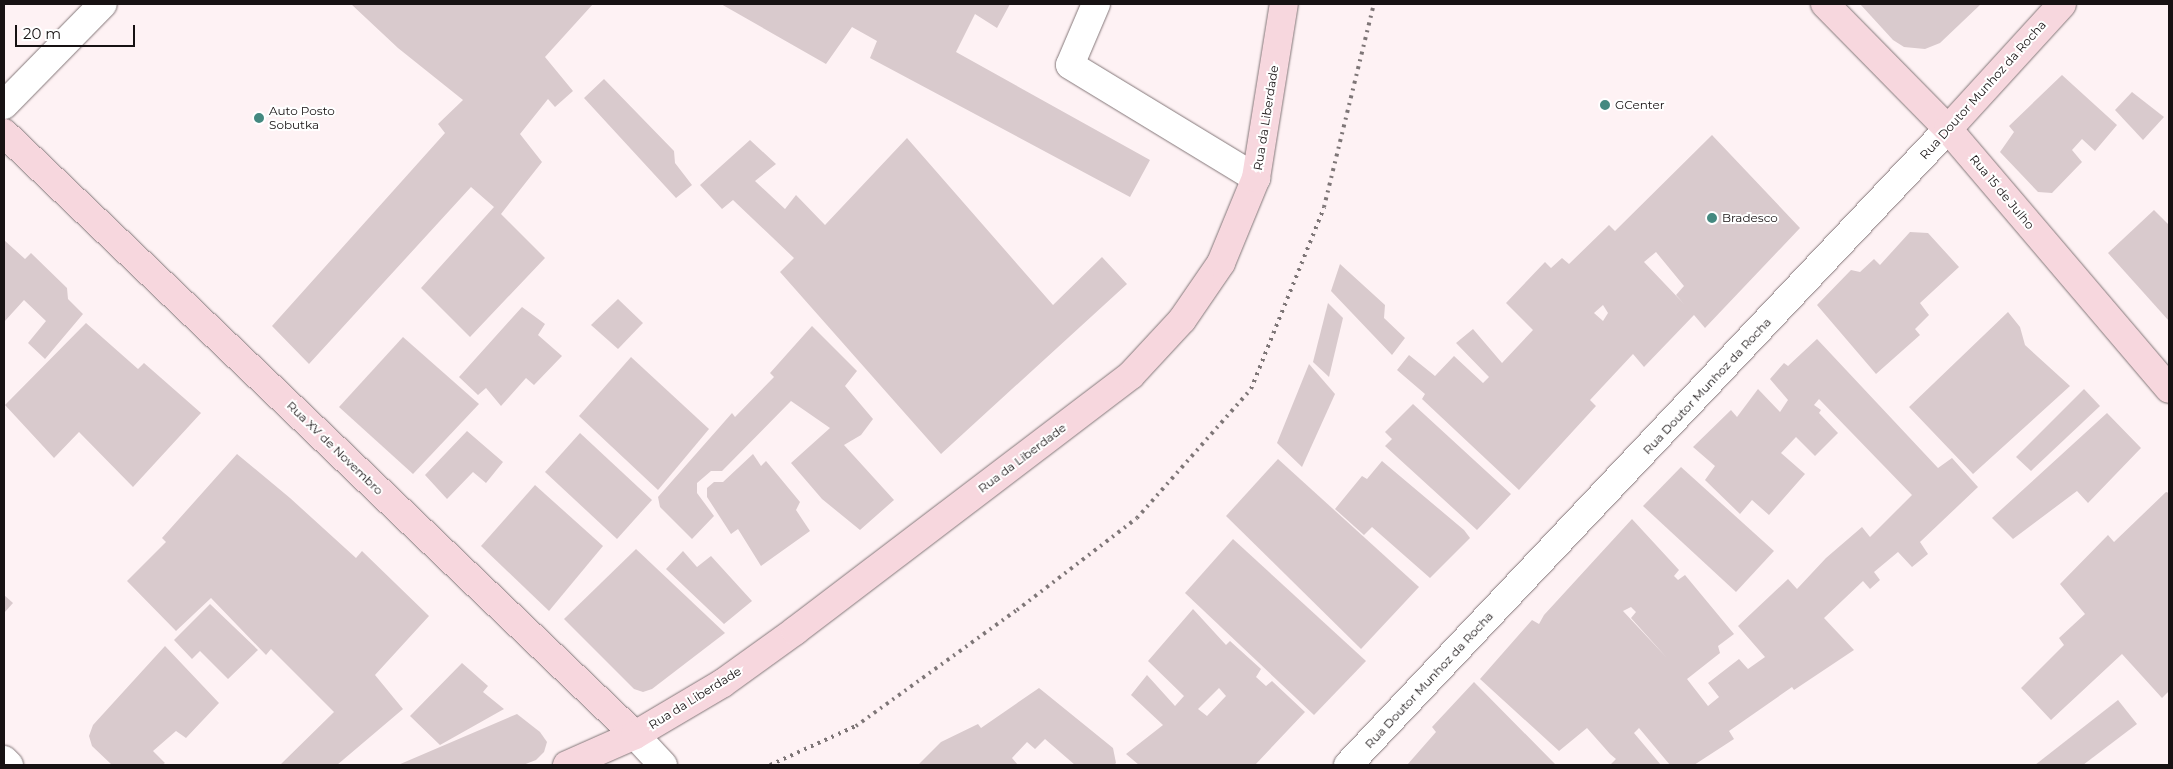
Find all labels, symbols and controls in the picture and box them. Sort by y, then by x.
scale bar [18,15,138,47]
street label: Rua Doutor Munhoz da Rocha [1917,18,2049,162]
text: 20 m [23,24,61,43]
street label: Rua da Liberdade [1251,64,1281,172]
place label: GCenter [1615,98,1665,112]
marker: GCenter [1599,99,1611,111]
place label: Auto Posto Sobutka [269,104,335,132]
marker: Auto Posto Sobutka [253,112,265,124]
street label: Rua 15 de Julho [1967,152,2037,232]
place label: Bradesco [1722,211,1778,225]
marker: Bradesco [1706,212,1718,224]
street label: Rua Doutor Munhoz da Rocha [1640,315,1774,457]
street label: Rua XV de Novembro [284,398,386,498]
street label: Rua da Liberdade [975,420,1069,496]
street label: Rua Doutor Munhoz da Rocha [1362,609,1496,751]
street label: Rua da Liberdade [646,664,744,732]

